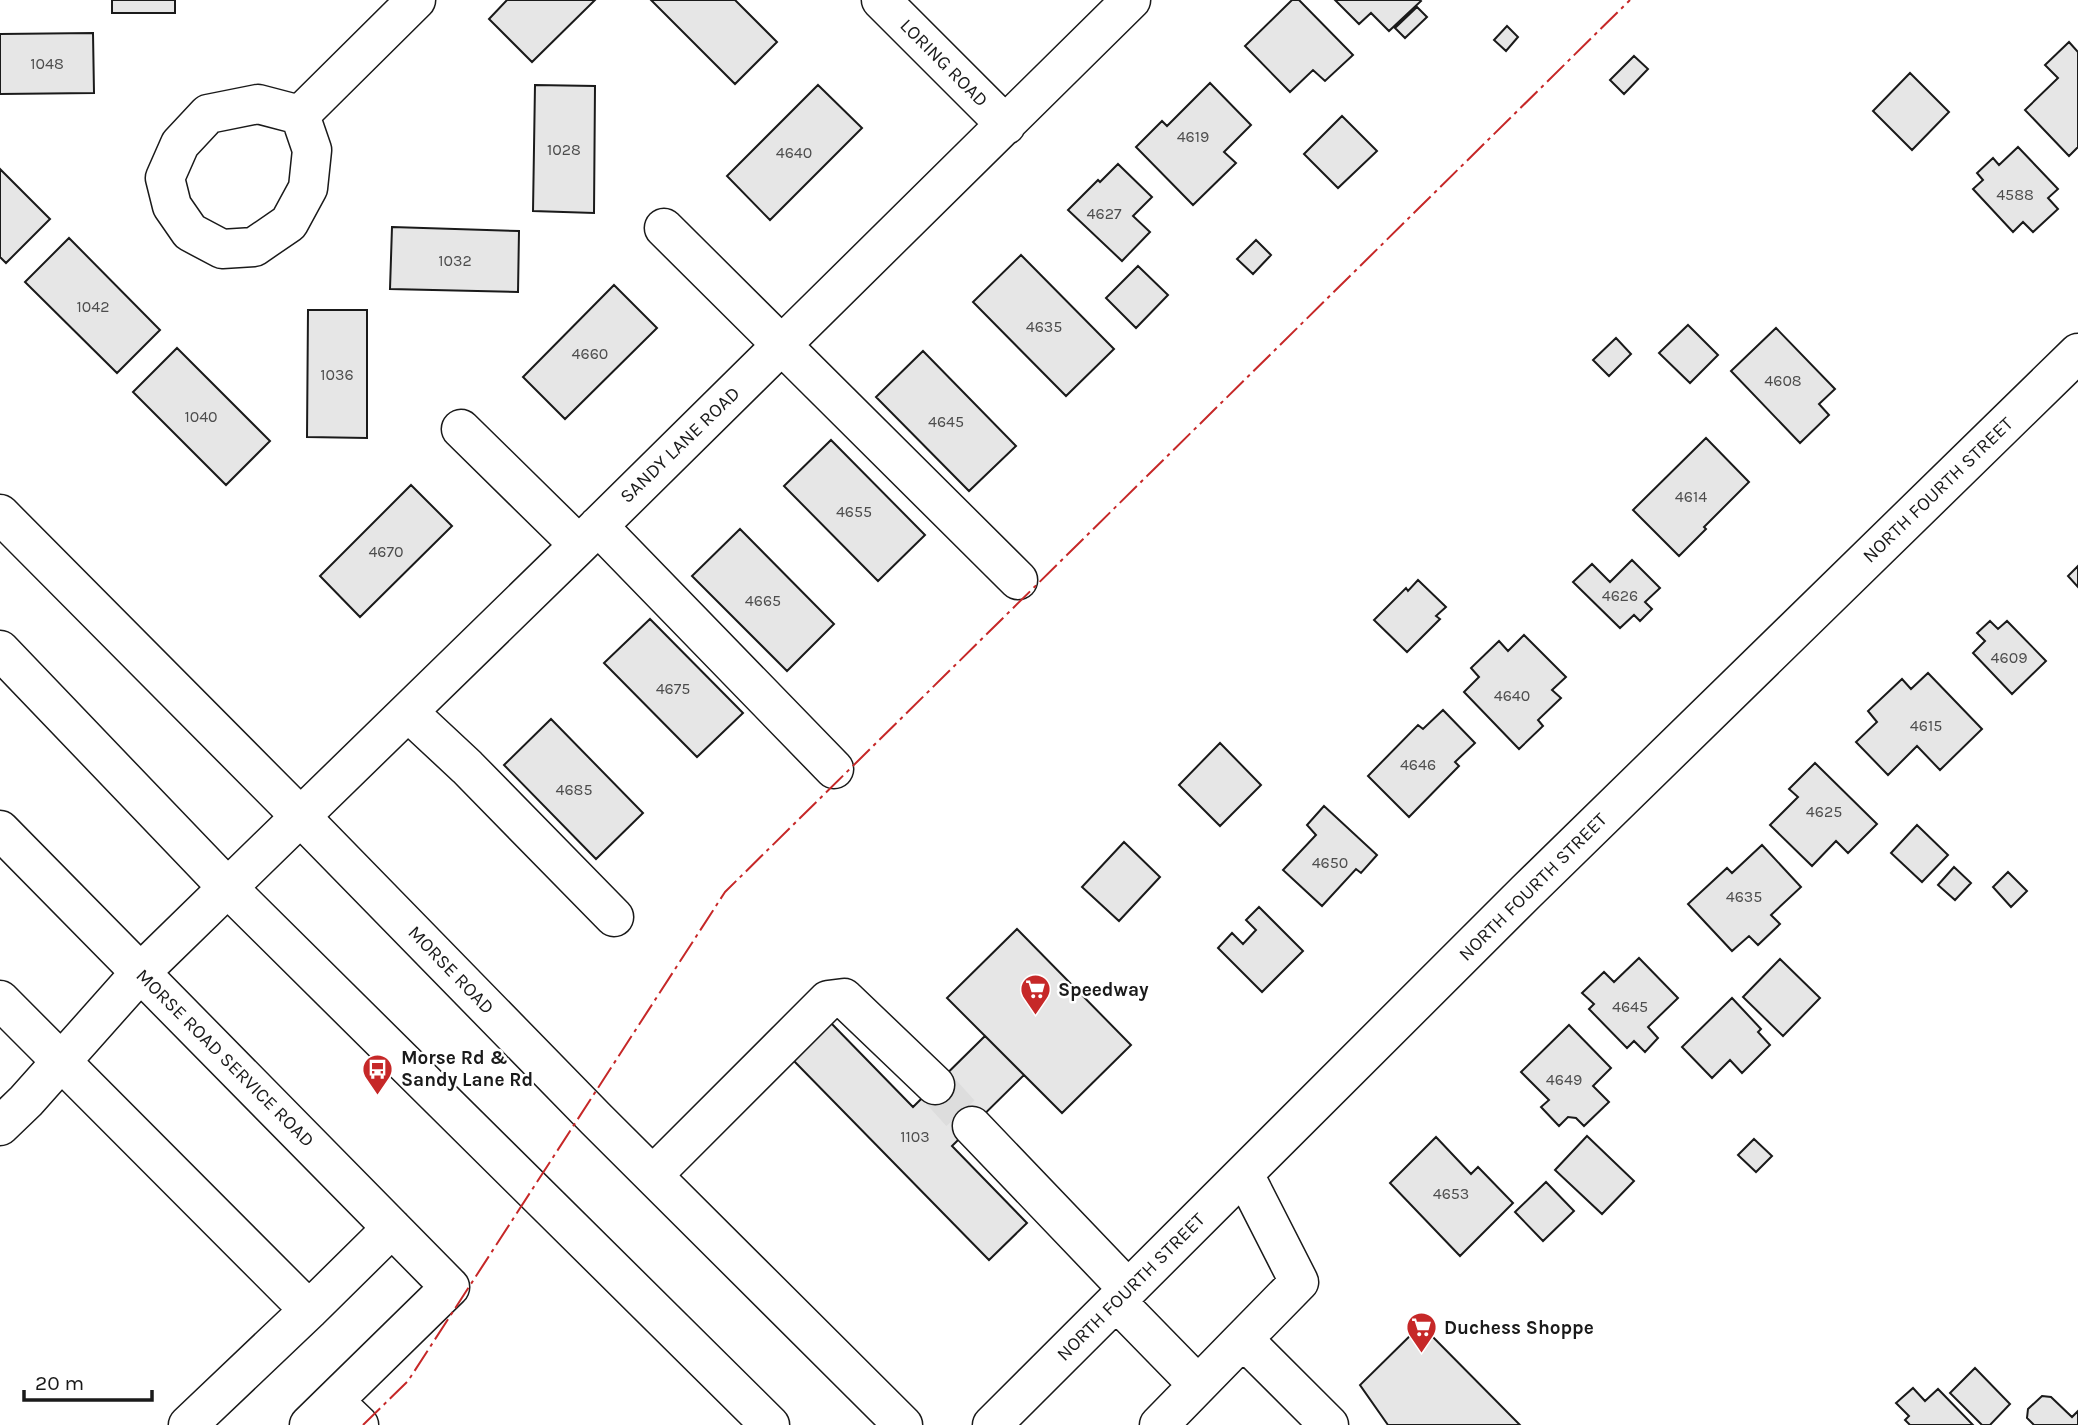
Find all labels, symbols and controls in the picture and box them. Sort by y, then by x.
street label: LORING ROAD [895,14,993,112]
house number: 1048 [30,54,64,73]
house number: 4619 [1177,127,1209,146]
house number: 1028 [547,140,581,159]
house number: 4640 [776,143,812,162]
house number: 4588 [1996,185,2034,204]
house number: 4627 [1087,204,1122,223]
house number: 1032 [438,251,472,270]
house number: 1042 [77,297,110,316]
house number: 4635 [1026,317,1062,336]
house number: 4660 [572,344,608,363]
house number: 1036 [320,365,354,384]
house number: 4608 [1764,371,1802,390]
street label: SANDY LANE ROAD [616,382,744,508]
house number: 1040 [184,407,218,426]
house number: 4645 [928,412,964,431]
street label: NORTH FOURTH STREET [1858,412,2018,567]
house number: 4614 [1675,487,1707,506]
house number: 4655 [836,502,872,521]
house number: 4670 [368,542,404,561]
house number: 4626 [1602,586,1638,605]
house number: 4665 [745,591,781,610]
house number: 4609 [1991,648,2027,667]
house number: 4675 [656,679,690,698]
house number: 4640 [1494,686,1530,705]
house number: 4615 [1910,716,1942,735]
house number: 4646 [1400,755,1436,774]
house number: 4685 [556,780,592,799]
house number: 4625 [1806,802,1842,821]
street label: NORTH FOURTH STREET [1454,808,1612,966]
house number: 4650 [1312,853,1348,872]
house number: 4635 [1726,887,1762,906]
street label: MORSE ROAD [403,921,499,1019]
street label: MORSE ROAD SERVICE ROAD [131,964,319,1152]
supermarket icon: Speedway [1018,973,1052,1017]
place label: Speedway [1058,979,1149,1001]
house number: 4645 [1612,997,1648,1016]
place label: Morse Rd & Sandy Lane Rd [401,1047,533,1091]
bus stop icon: Morse Rd & Sandy Lane Rd [361,1052,395,1096]
house number: 4649 [1546,1070,1582,1089]
house number: 1103 [900,1127,930,1146]
house number: 4653 [1433,1184,1469,1203]
street label: NORTH FOURTH STREET [1052,1208,1210,1366]
supermarket icon: Duchess Shoppe [1404,1311,1438,1355]
place label: Duchess Shoppe [1444,1317,1594,1339]
scale bar [24,1358,152,1402]
text: 20 m [35,1371,84,1395]

